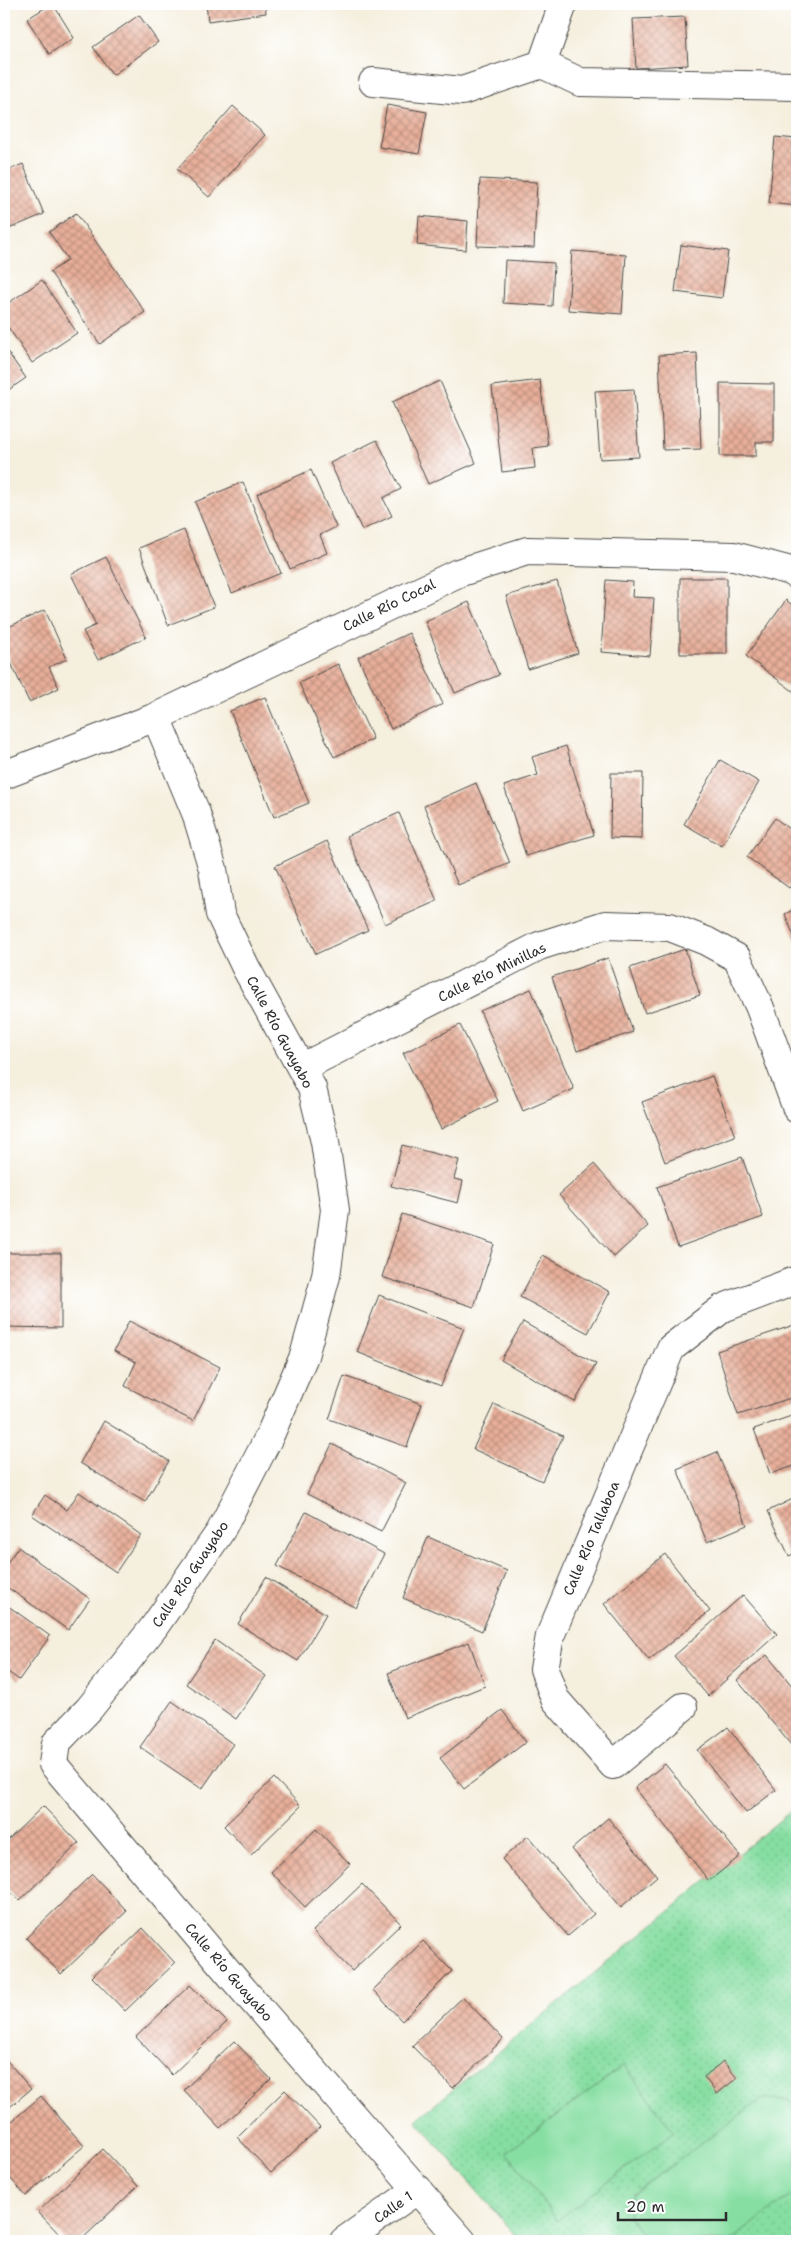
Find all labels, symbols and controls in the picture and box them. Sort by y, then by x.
street label: Calle Río Cocal [340,574,439,635]
street label: Calle Río Minillas [435,938,549,1006]
street label: Calle Río Guayabo [243,973,317,1091]
street label: Calle Río Tallaboa [559,1478,623,1598]
street label: Calle Río Guayabo [148,1517,232,1631]
street label: Calle Río Guayabo [181,1919,277,2025]
street label: Calle 1 [370,2187,416,2227]
scale bar [618,2190,726,2222]
text: 20 m [626,2197,665,2217]

